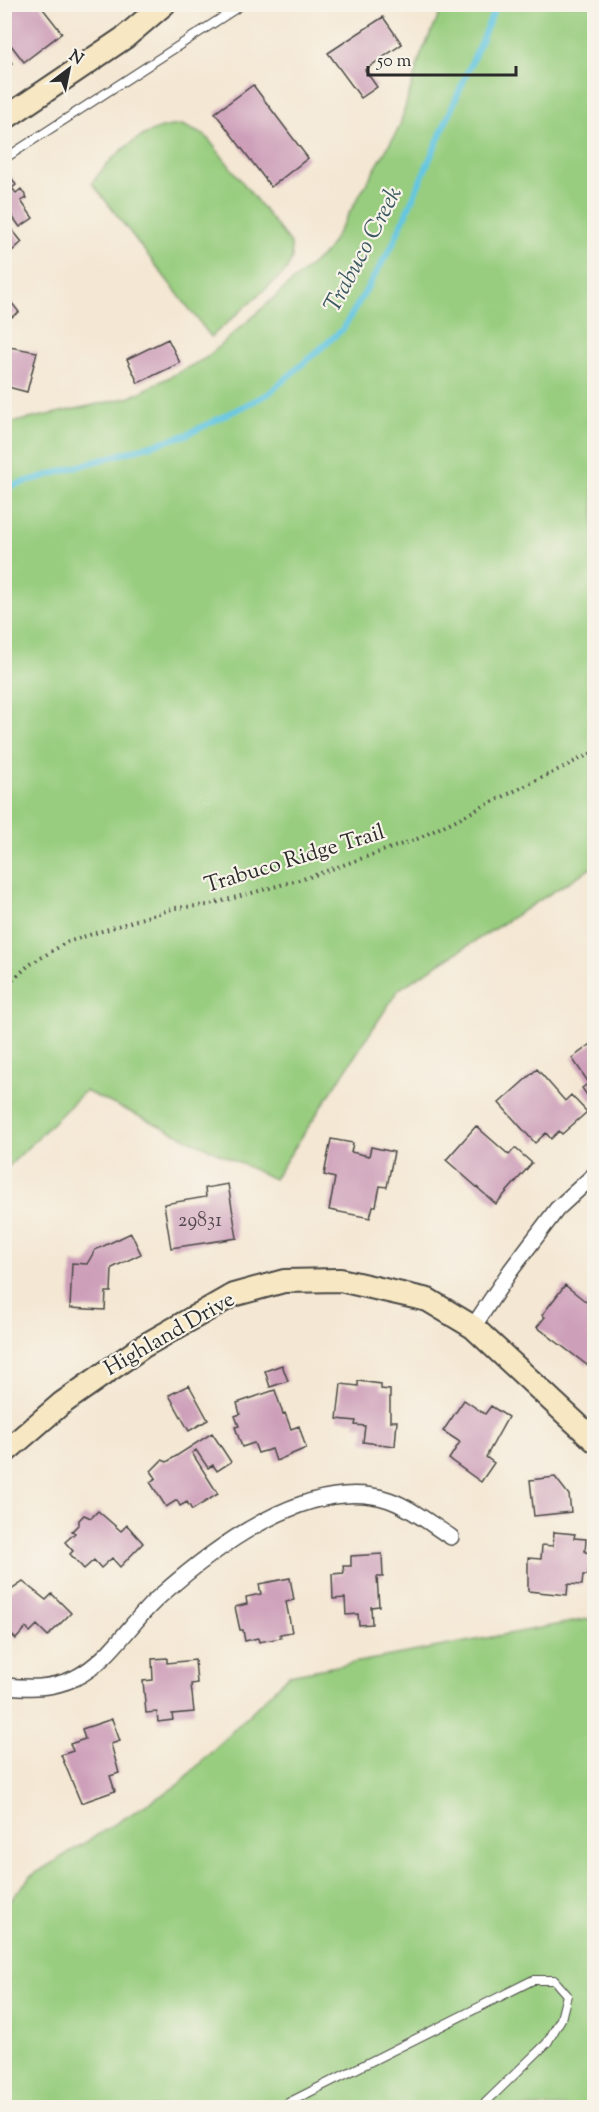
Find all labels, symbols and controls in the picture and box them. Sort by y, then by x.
north arrow [39,39,99,99]
scale bar [368,39,516,77]
text: N [64,45,87,72]
text: 50 m [376,49,412,75]
water label: Trabuco Creek [316,181,412,319]
street label: Trabuco Ridge Trail [201,817,389,903]
house number: 29831 [178,1207,222,1236]
street label: Highland Drive [99,1285,241,1385]

